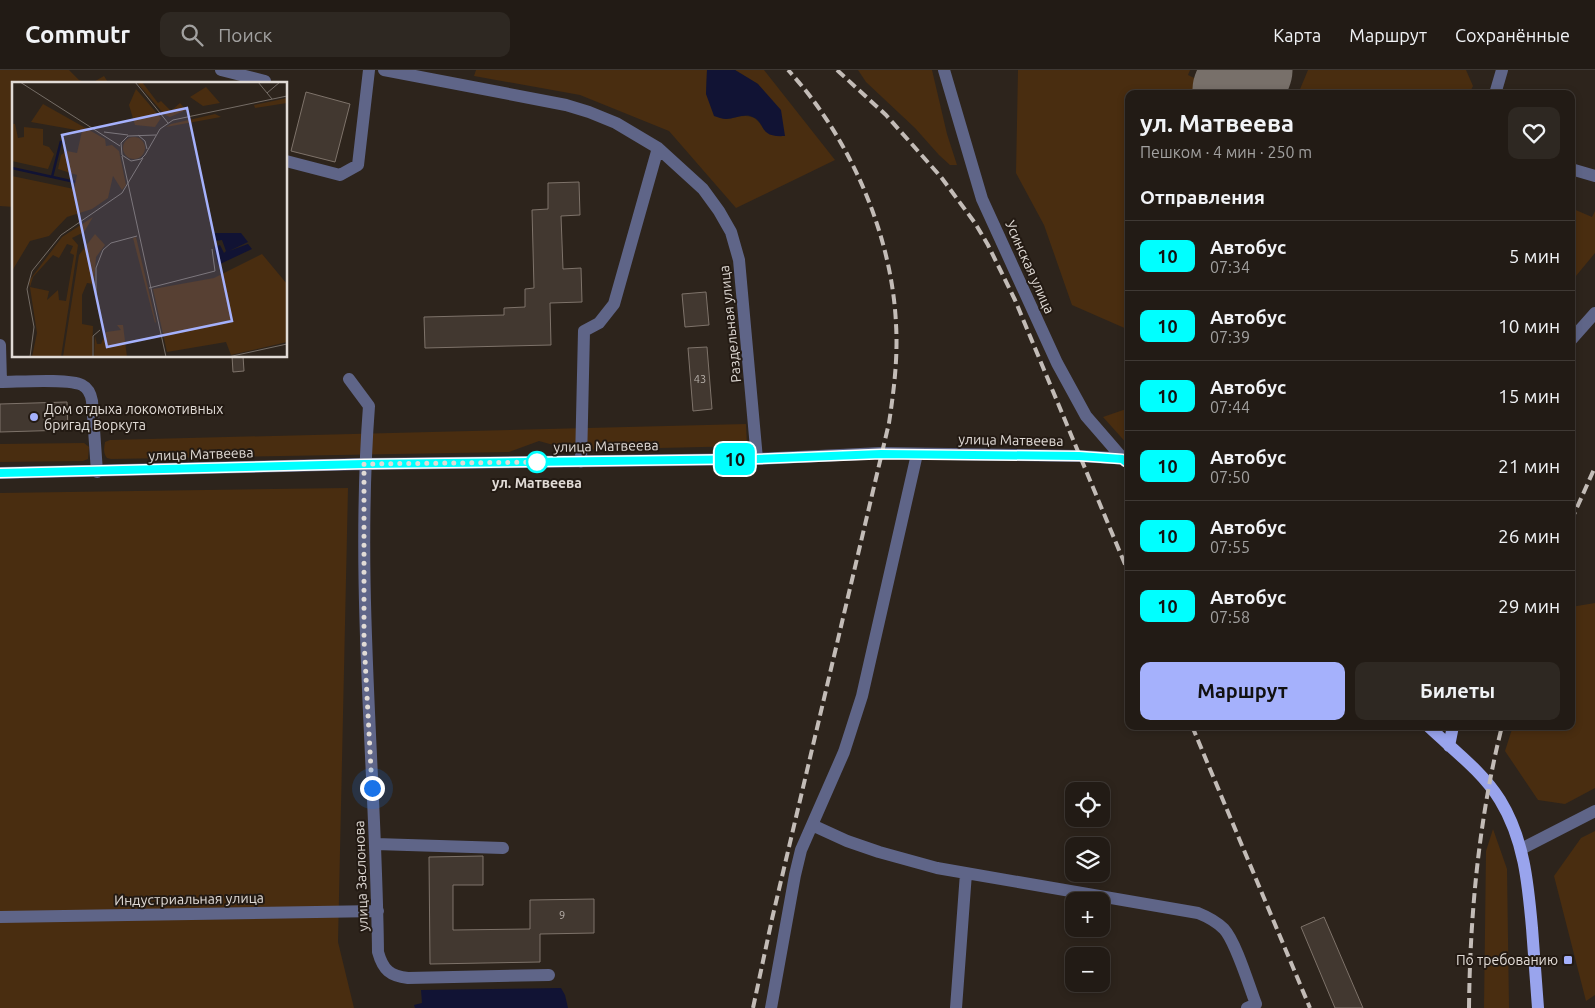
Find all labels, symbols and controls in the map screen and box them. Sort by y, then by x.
search box [160,12,510,57]
text: Commutr [25,21,130,48]
icon: search [178,21,206,49]
text: Поиск [218,24,272,46]
text: Карта [1273,25,1321,45]
text: Маршрут [1349,25,1427,45]
text: Сохранённые [1455,25,1570,45]
inset map [12,82,288,358]
button: heart [1508,107,1560,159]
text: ул. Матвеева [1140,110,1294,137]
text: Пешком · 4 мин · 250 m [1140,143,1312,161]
text: Отправления [1140,186,1265,208]
street label: Усинская улица [1002,218,1058,316]
text: Автобус [1210,236,1286,258]
text: 5 мин [1509,245,1560,267]
text: 10 [1157,246,1178,266]
text: 07:34 [1210,258,1250,276]
street label: Раздельная улица [716,265,744,383]
text: Автобус [1210,306,1286,328]
text: 10 мин [1498,315,1560,337]
text: 10 [1157,316,1178,336]
text: 07:39 [1210,328,1250,346]
house number: 43 [694,373,706,385]
text: Автобус [1210,376,1286,398]
text: 15 мин [1498,385,1560,407]
text: 10 [1157,386,1178,406]
text: 07:44 [1210,398,1250,416]
place label: Дом отдыха локомотивных бригад Воркута [44,401,223,433]
marker: Дом отдыха локомотивных бригад Воркута [28,411,40,423]
street label: улица Матвеева [958,431,1064,449]
street label: улица Матвеева [553,437,659,455]
line badge: 10 [712,443,758,475]
street label: улица Матвеева [148,444,254,464]
text: Автобус [1210,446,1286,468]
text: 10 [725,449,745,469]
marker: ул. Матвеева [526,451,548,473]
text: 21 мин [1498,455,1560,477]
text: 10 [1157,456,1178,476]
text: 07:50 [1210,468,1250,486]
place label: ул. Матвеева [492,475,582,491]
text: Автобус [1210,516,1286,538]
text: 26 мин [1498,525,1560,547]
text: 10 [1157,526,1178,546]
text: 07:55 [1210,538,1250,556]
text: Автобус [1210,586,1286,608]
text: 29 мин [1498,595,1560,617]
text: 10 [1157,596,1178,616]
text: 07:58 [1210,608,1250,626]
button: Маршрут [1140,662,1345,720]
button: Билеты [1355,662,1560,720]
your location [360,776,385,801]
map controls [1065,782,1110,992]
button: locate [1065,782,1110,827]
street label: улица Заслонова [351,820,371,932]
button: layers [1065,837,1110,882]
street label: Индустриальная улица [114,890,264,908]
button: + [1065,892,1110,937]
house number: 9 [559,909,565,921]
button: − [1065,947,1110,992]
place label: По требованию [1456,952,1558,968]
marker: По требованию [1562,954,1574,966]

